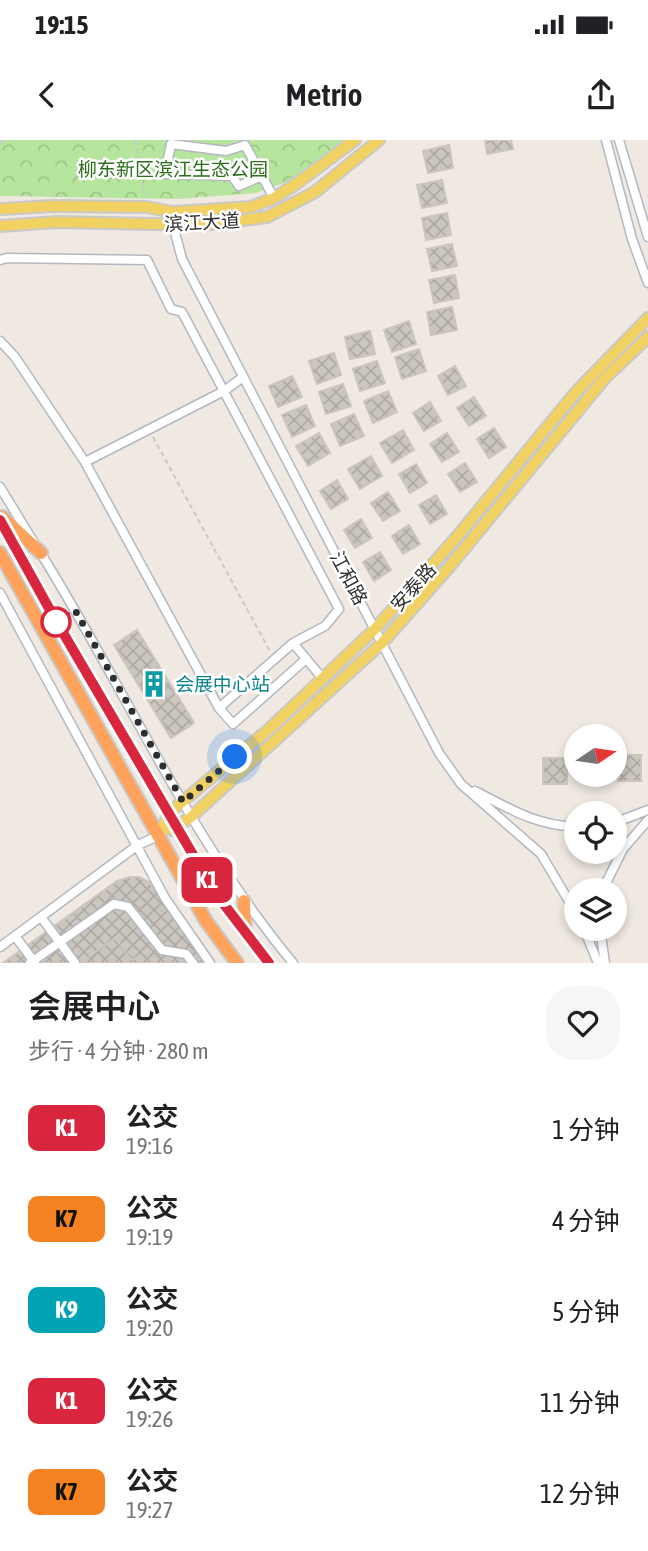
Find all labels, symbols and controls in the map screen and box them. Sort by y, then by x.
text: 19:15 [35,10,89,40]
icon: back [28,76,66,114]
text: Metrio [285,76,363,113]
icon: share [582,76,620,114]
park label: 柳东新区滨江生态公园 [78,158,268,180]
street label: 滨江大道 [163,209,241,235]
street label: 江和路 [326,548,372,608]
street label: 安泰路 [386,558,440,616]
unlabelled marker [41,607,71,637]
building icon: 会展中心站 [139,669,169,699]
place label: 会展中心站 [175,673,270,695]
north arrow [564,724,626,788]
map controls [564,724,627,941]
your location [217,739,252,774]
button: locate [564,801,627,864]
line badge: K1 [176,857,238,903]
text: K1 [195,866,219,893]
button: layers [564,878,627,941]
button: heart [546,986,620,1060]
text: 会展中心 [28,987,160,1025]
text: 步行 · 4 分钟 · 280 m [28,1038,209,1064]
text: 公交 [126,1102,178,1132]
text: K1 [55,1114,78,1141]
text: 1 分钟 [552,1115,620,1145]
text: 19:16 [126,1133,173,1159]
text: 公交 [126,1193,178,1223]
text: K7 [55,1205,78,1232]
text: 4 分钟 [552,1206,620,1236]
text: 19:19 [126,1224,173,1250]
text: 公交 [126,1284,178,1314]
text: K9 [55,1296,78,1323]
text: 5 分钟 [552,1297,620,1327]
text: 19:20 [126,1315,173,1341]
text: 公交 [126,1375,178,1405]
text: K1 [55,1387,78,1414]
text: 11 分钟 [540,1388,620,1418]
text: 19:26 [126,1406,173,1432]
text: 公交 [126,1466,178,1496]
text: K7 [55,1478,78,1505]
text: 12 分钟 [540,1479,620,1509]
text: 19:27 [126,1497,173,1523]

